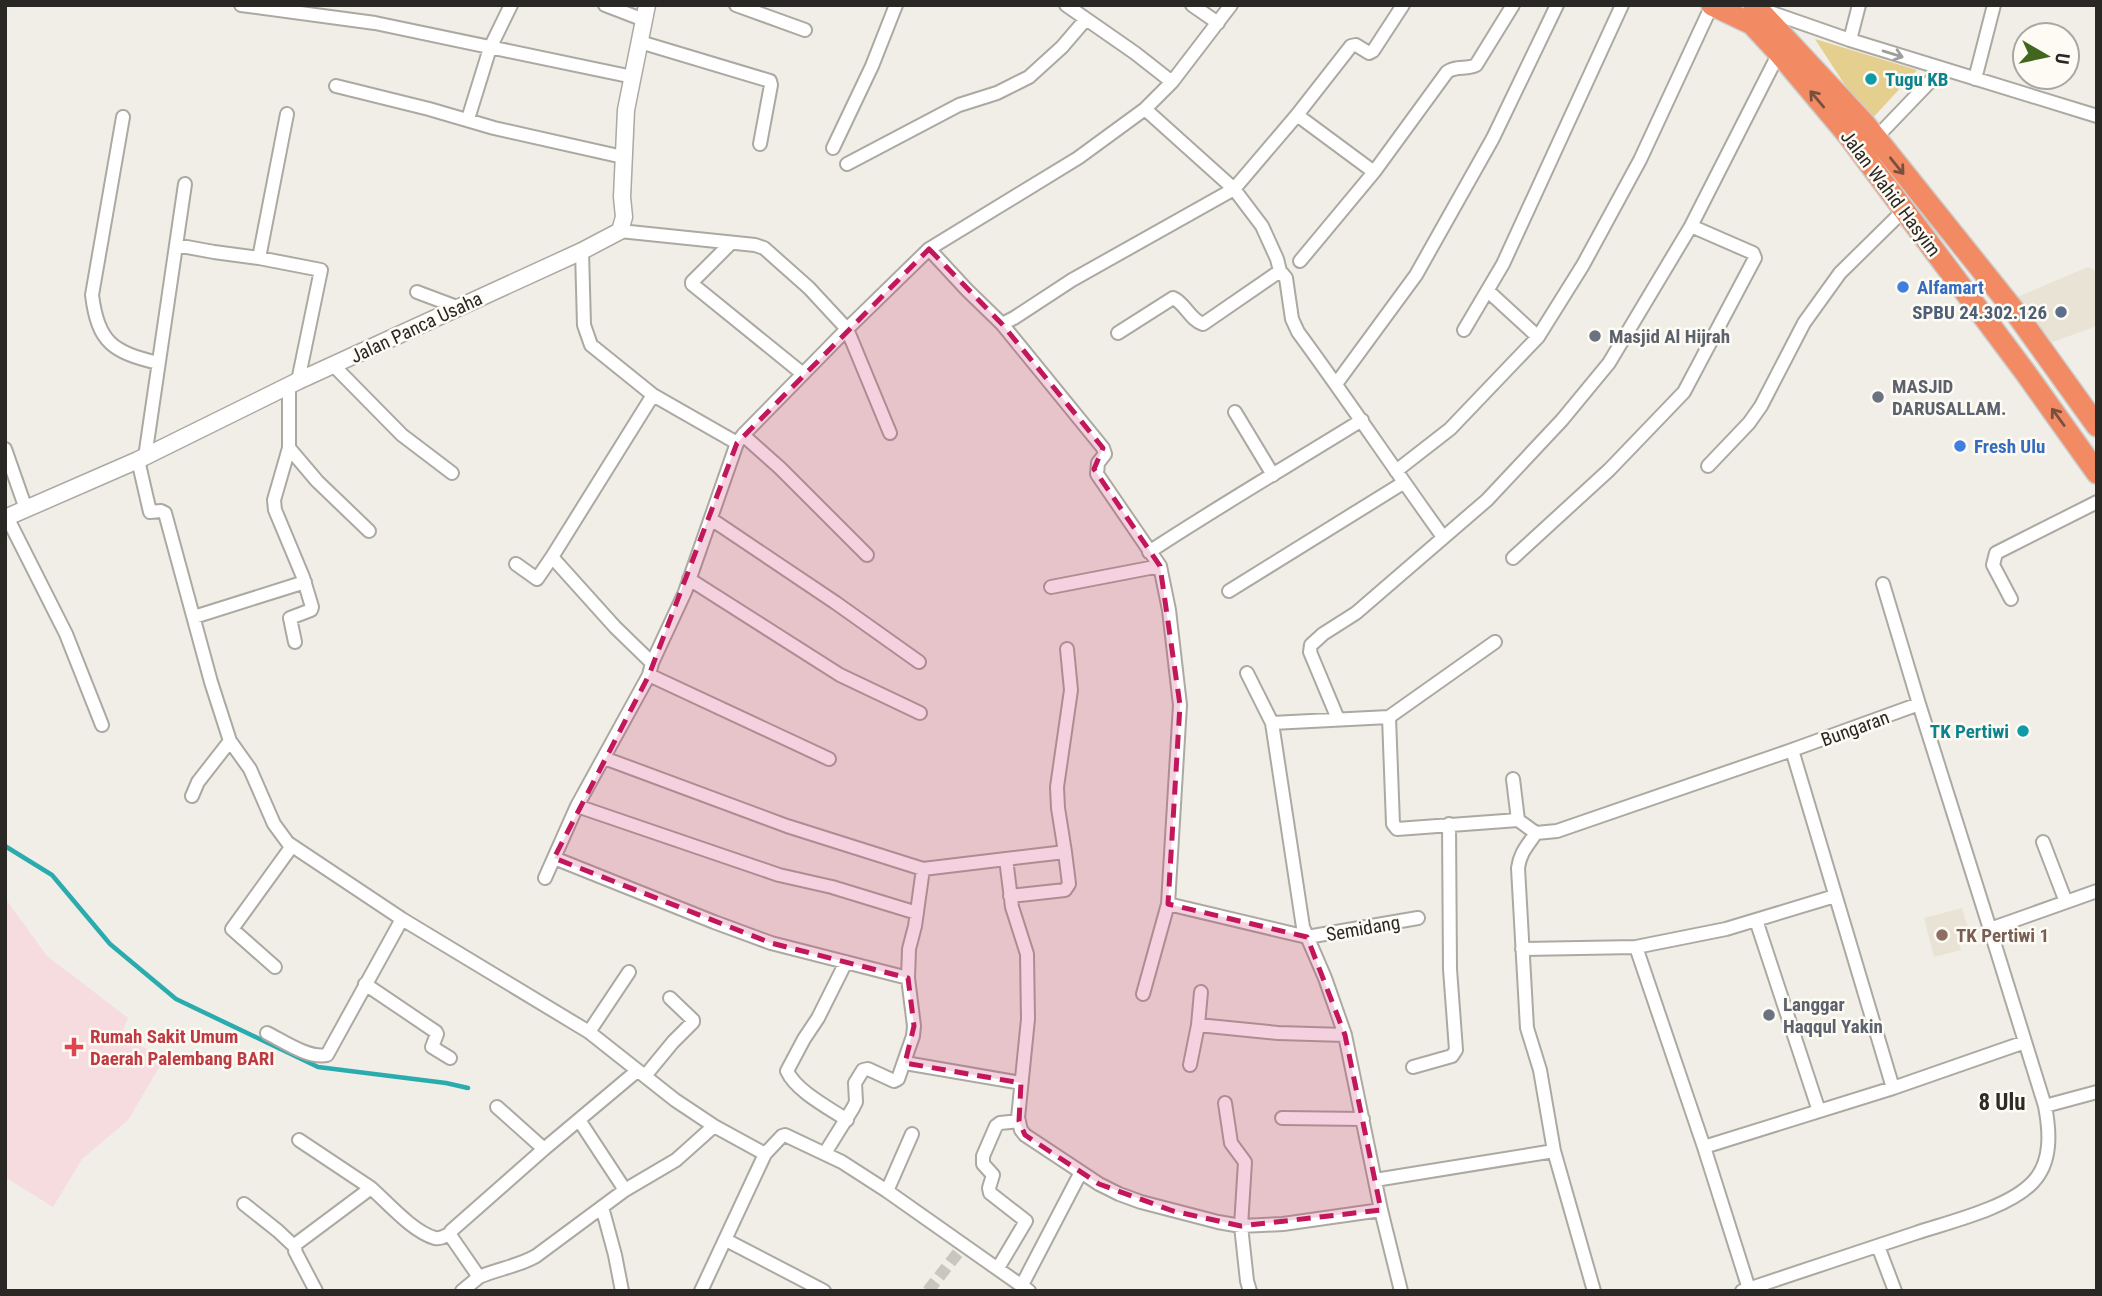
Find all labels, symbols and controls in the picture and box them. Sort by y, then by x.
north arrow [2011,21,2081,91]
one-way arrow [1882,48,1904,61]
text: U [2050,51,2075,66]
place label: Tugu KB [1885,68,1949,91]
marker: Tugu KB [1863,71,1879,87]
one-way arrow [1809,90,1825,108]
street label: Jalan Wahid Hasyim [1836,126,1946,261]
one-way arrow [1890,156,1905,174]
place label: Alfamart [1917,276,1984,299]
marker: Alfamart [1895,279,1911,295]
street label: Jalan Panca Usaha [347,287,486,368]
place label: SPBU 24.302.126 [1912,301,2047,324]
marker: SPBU 24.302.126 [2053,304,2069,320]
place label: Masjid Al Hijrah [1609,325,1730,348]
marker: Masjid Al Hijrah [1587,328,1603,344]
place label: MASJID DARUSALLAM. [1892,375,2006,420]
marker: MASJID DARUSALLAM. [1870,389,1886,405]
one-way arrow [2050,408,2065,427]
place label: Fresh Ulu [1974,435,2045,458]
marker: Fresh Ulu [1952,438,1968,454]
street label: Bungaran [1818,706,1892,751]
place label: TK Pertiwi [1930,720,2009,743]
marker: TK Pertiwi [2015,723,2031,739]
street label: Semidang [1324,911,1402,946]
place label: TK Pertiwi 1 [1956,924,2049,947]
marker: TK Pertiwi 1 [1934,927,1950,943]
place label: Langgar Haqqul Yakin [1783,993,1883,1038]
marker: Langgar Haqqul Yakin [1761,1007,1777,1023]
place label: Rumah Sakit Umum Daerah Palembang BARI [90,1025,274,1070]
marker: Rumah Sakit Umum Daerah Palembang BARI [64,1037,84,1057]
district label: 8 Ulu [1978,1089,2026,1116]

